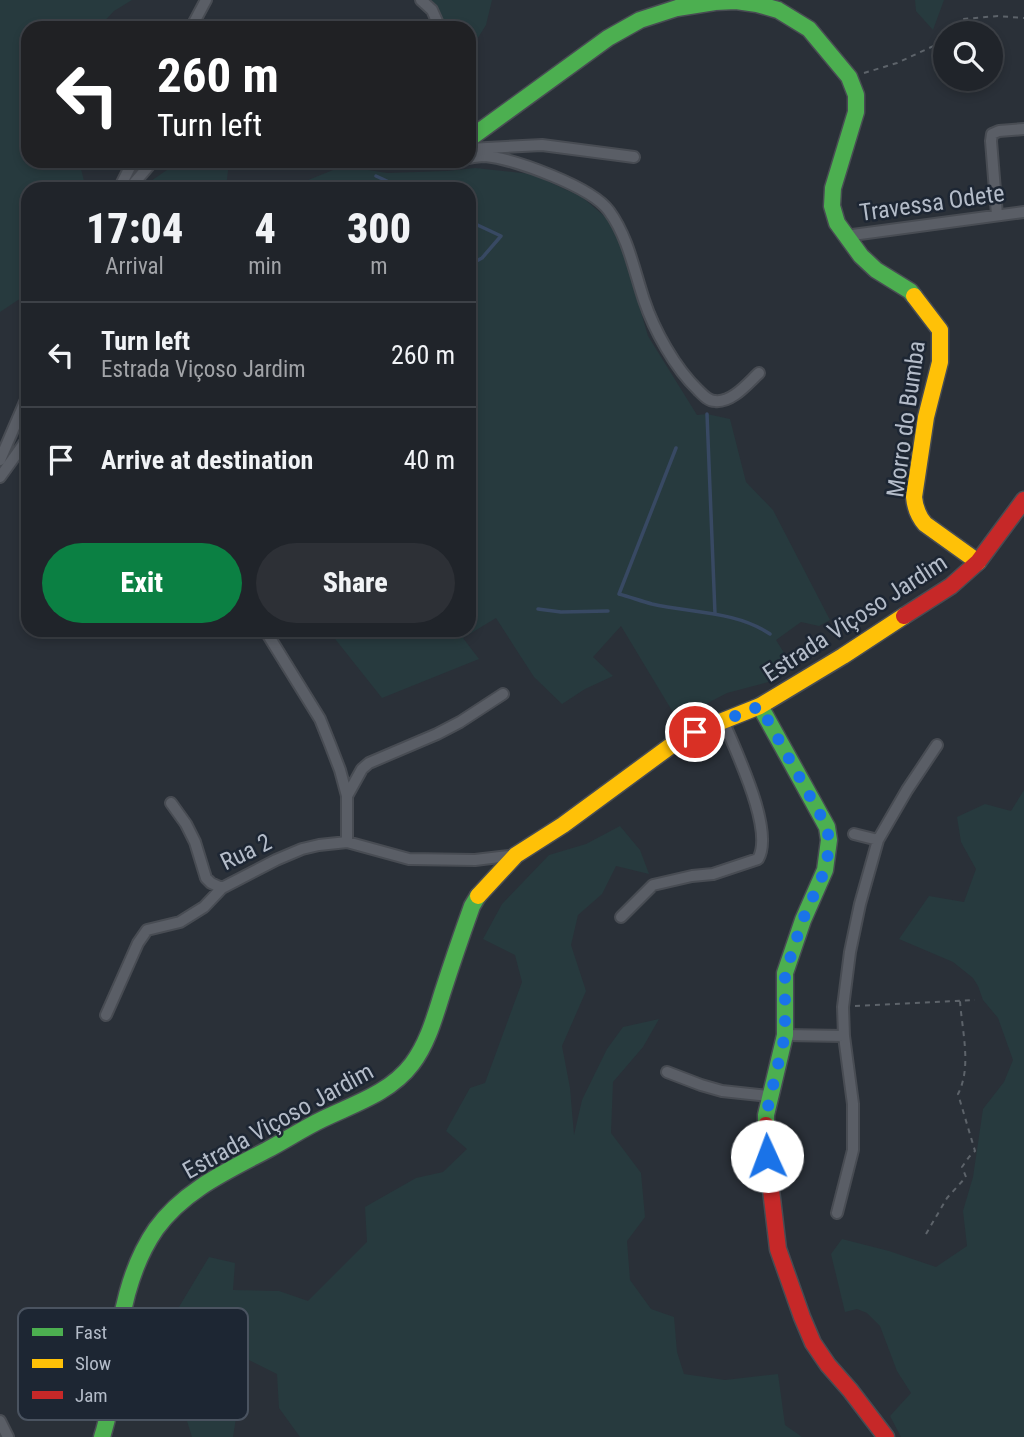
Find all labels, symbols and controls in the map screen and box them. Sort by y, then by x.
map controls [933,21,1003,91]
button: search [933,21,1003,91]
text: 260 m [157,47,279,104]
icon: left [42,49,133,140]
text: Turn left [157,106,262,144]
street label: Travessa Odete [858,179,1006,227]
text: 17:04 [86,204,183,253]
text: 4 [254,204,276,253]
text: 300 [347,204,411,253]
text: Arrival [105,253,164,280]
text: min [248,253,282,280]
text: m [370,253,388,280]
text: Turn left [101,326,190,356]
icon: left [42,336,80,374]
street label: Morro do Bumba [881,339,931,499]
text: 260 m [391,340,455,370]
text: Estrada Viçoso Jardim [101,356,306,383]
icon: arrive [42,441,80,479]
text: Arrive at destination [101,445,313,475]
text: 40 m [404,445,455,475]
button: Exit [42,543,242,623]
button: Share [256,543,455,623]
street label: Estrada Viçoso Jardim [758,548,952,688]
pin [665,702,725,762]
icon: arrive [676,713,714,751]
street label: Rua 2 [216,828,276,876]
street label: Estrada Viçoso Jardim [178,1057,378,1185]
position arrow [730,1119,804,1193]
legend [18,1308,248,1420]
text: Fast [75,1321,107,1344]
text: Slow [75,1352,111,1375]
text: Jam [75,1384,108,1407]

